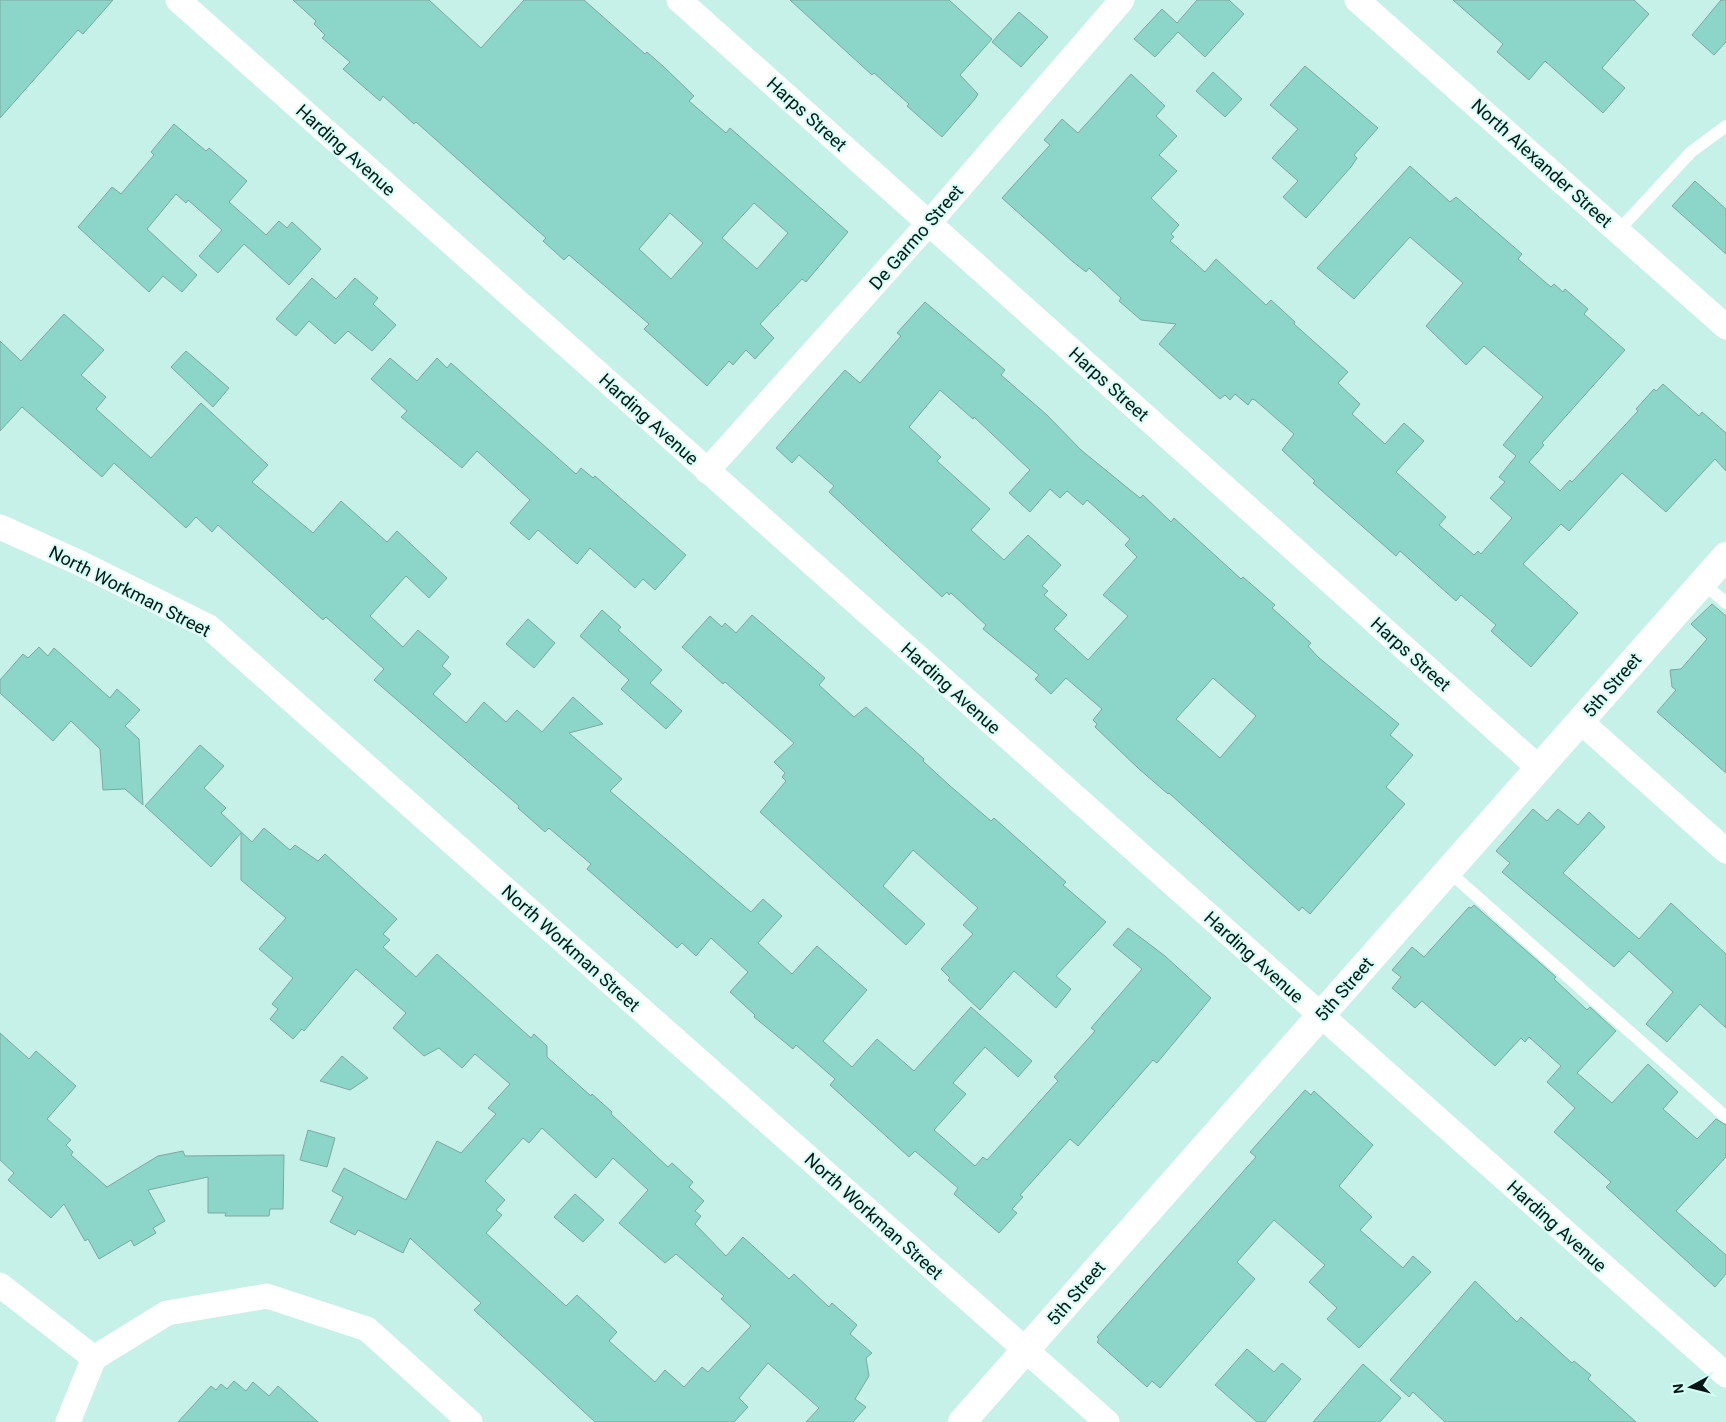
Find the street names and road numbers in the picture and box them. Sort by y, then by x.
street label: Harps Street [763,73,851,155]
street label: North Alexander Street [1467,94,1617,232]
street label: Harding Avenue [292,100,400,200]
street label: De Garmo Street [865,180,967,294]
street label: Harps Street [1065,343,1153,425]
street label: Harding Avenue [595,369,703,469]
street label: North Workman Street [46,541,214,641]
street label: Harps Street [1367,613,1455,695]
street label: Harding Avenue [897,638,1005,738]
street label: 5th Street [1579,649,1646,721]
street label: North Workman Street [498,880,644,1016]
street label: Harding Avenue [1200,907,1308,1007]
street label: 5th Street [1311,953,1378,1025]
street label: North Workman Street [801,1148,947,1284]
street label: Harding Avenue [1503,1176,1611,1276]
street label: 5th Street [1043,1257,1110,1329]

